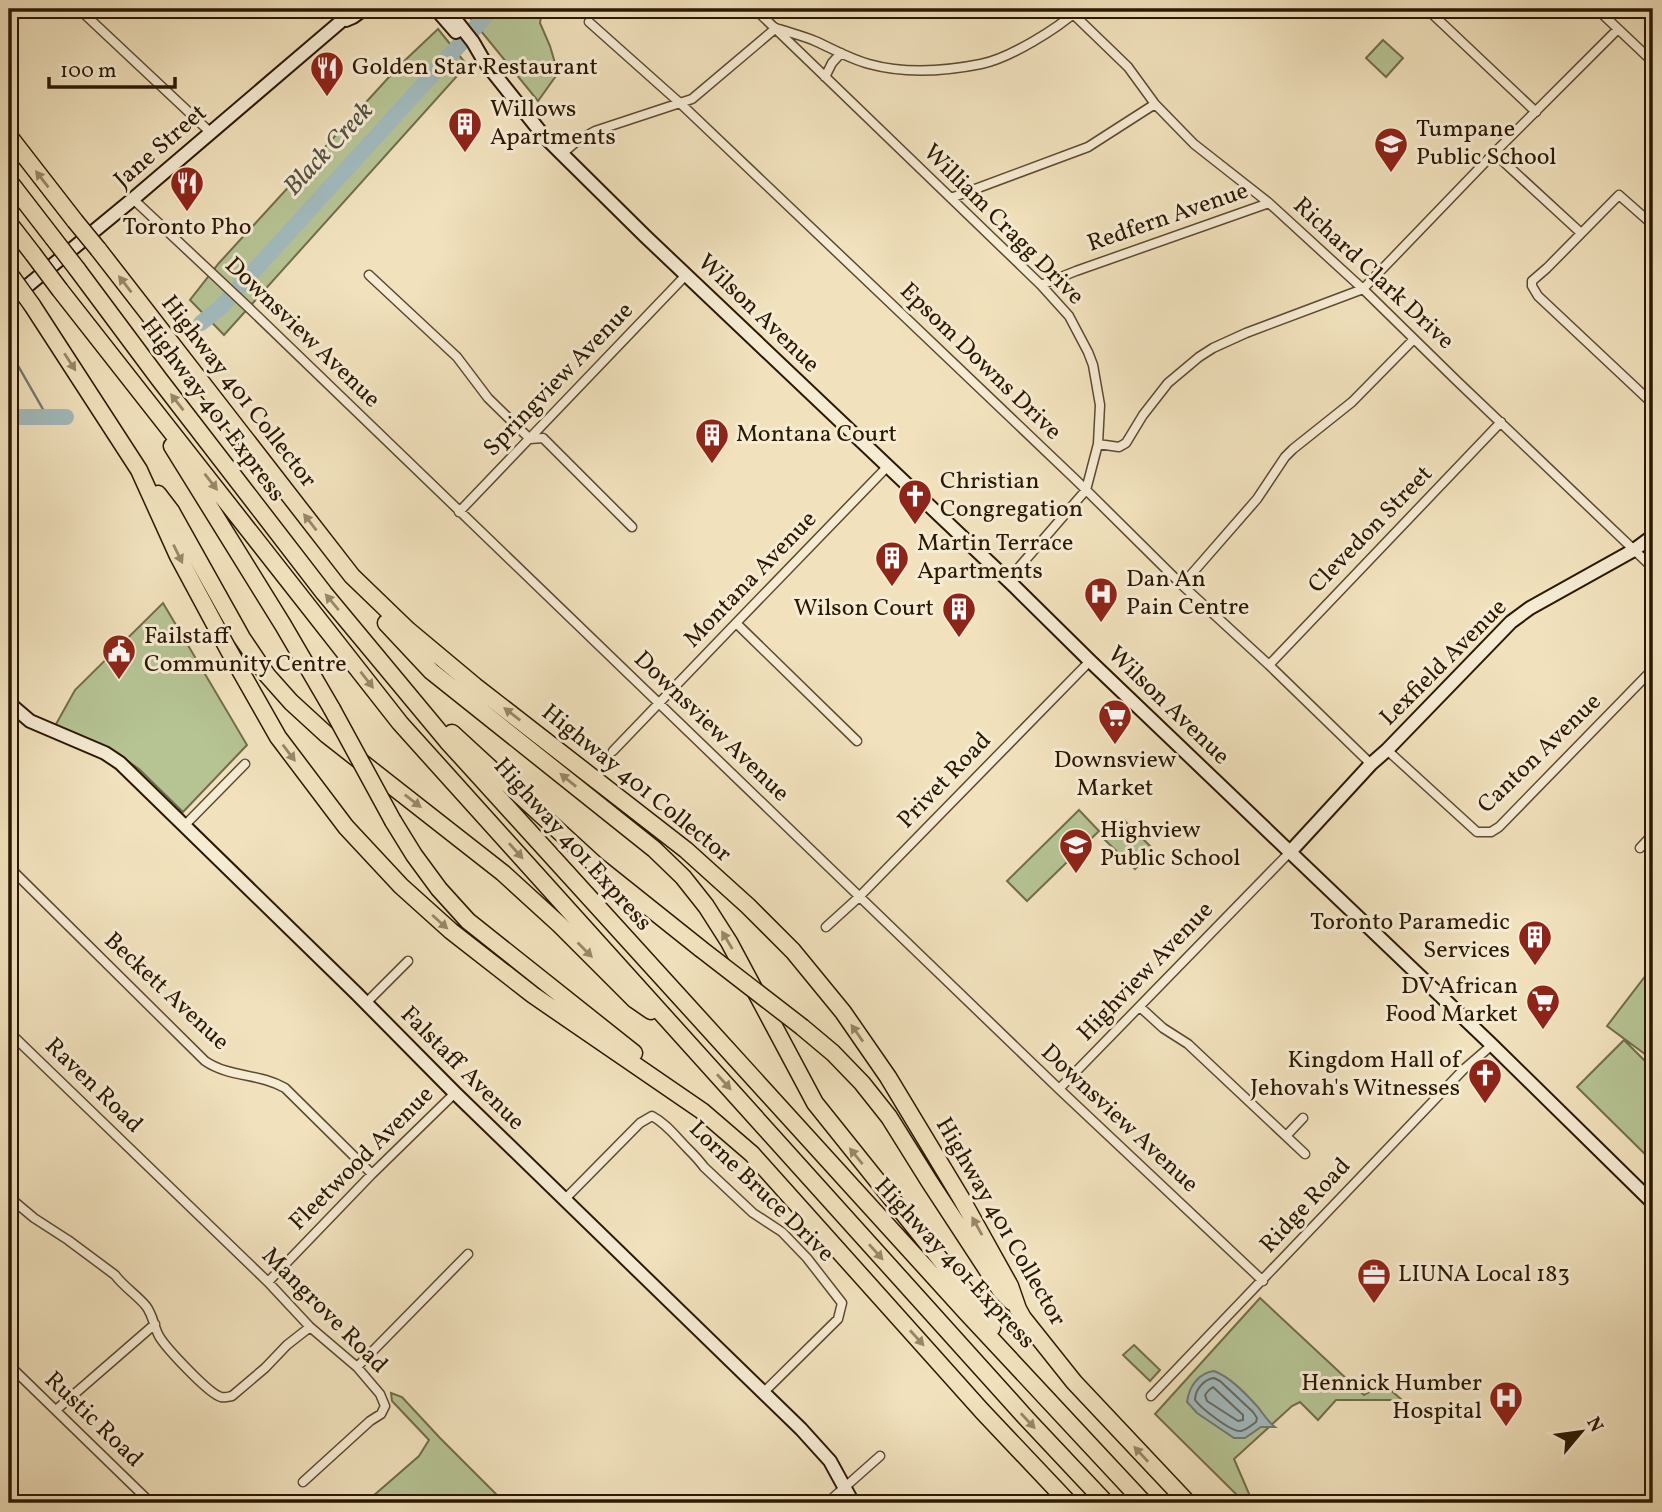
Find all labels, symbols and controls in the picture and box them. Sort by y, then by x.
scale bar [49,46,175,90]
restaurant icon: Golden Star Restaurant [308,49,346,98]
place label: Golden Star Restaurant [352,51,598,85]
text: 100 m [60,57,117,86]
place label: Willows Apartments [490,93,616,155]
water label: Black Creek [276,94,382,204]
street label: Jane Street [107,97,215,197]
building icon: Willows Apartments [446,105,484,154]
place label: Tumpane Public School [1416,113,1556,175]
school or university icon: Tumpane Public School [1372,125,1410,174]
street label: William Cragg Drive [915,137,1091,313]
restaurant icon: Toronto Pho [168,164,206,213]
one-way arrow [35,170,50,187]
street label: Redfern Avenue [1083,175,1253,261]
street label: Richard Clark Drive [1285,190,1461,358]
place label: Toronto Pho [122,211,252,245]
street label: Wilson Avenue [689,247,827,381]
street label: Downsview Avenue [216,250,388,416]
street label: Epsom Downs Drive [891,275,1069,449]
one-way arrow [118,276,133,294]
street label: Highway 401 Collector [152,289,324,495]
street label: Springview Avenue [476,295,642,465]
street label: Highway 401 Express [131,311,293,509]
one-way arrow [63,352,76,372]
one-way arrow [170,394,185,412]
building icon: Montana Court [693,416,731,465]
place label: Montana Court [736,418,897,452]
street label: Clevedon Street [1301,458,1441,602]
place label: Christian Congregation [940,465,1083,527]
one-way arrow [204,472,219,490]
church icon: Christian Congregation [896,477,934,526]
street label: Montana Avenue [677,504,825,656]
one-way arrow [304,513,318,531]
place label: Martin Terrace Apartments [917,527,1073,589]
building icon: Martin Terrace Apartments [873,539,911,588]
one-way arrow [173,544,184,564]
place label: Dan An Pain Centre [1126,563,1249,625]
hospital icon: Dan An Pain Centre [1082,575,1120,624]
building icon: Wilson Court [940,590,978,639]
place label: Wilson Court [794,592,934,626]
street label: Lexfield Avenue [1373,592,1515,734]
one-way arrow [324,593,339,611]
place label: Failstaff Community Centre [144,620,347,682]
public building icon: Failstaff Community Centre [100,632,138,681]
street label: Wilson Avenue [1099,639,1237,773]
street label: Downsview Avenue [625,644,797,810]
one-way arrow [359,671,373,689]
street label: Canton Avenue [1470,686,1610,822]
street label: Highway 401 Collector [534,697,738,871]
supermarket icon: Downsview Market [1096,697,1134,746]
one-way arrow [503,706,521,721]
street label: Privet Road [890,725,1000,837]
one-way arrow [282,743,297,761]
place label: Downsview Market [1054,744,1177,806]
street label: Highway 401 Express [485,751,659,939]
one-way arrow [560,773,577,788]
one-way arrow [404,794,422,809]
place label: Highview Public School [1100,814,1240,876]
school or university icon: Highview Public School [1057,826,1095,875]
one-way arrow [508,842,524,860]
street label: Highview Avenue [1070,894,1222,1050]
place label: Toronto Paramedic Services [1310,906,1510,968]
one-way arrow [431,913,448,929]
building icon: Toronto Paramedic Services [1516,918,1554,967]
street label: Beckett Avenue [96,925,236,1059]
one-way arrow [721,930,733,949]
one-way arrow [577,941,593,958]
place label: DV African Food Market [1385,970,1518,1032]
supermarket icon: DV African Food Market [1524,982,1562,1031]
street label: Falstaff Avenue [392,999,532,1139]
one-way arrow [850,1024,864,1042]
street label: Raven Road [36,1030,150,1142]
street label: Downsview Avenue [1032,1037,1206,1201]
place label: Kingdom Hall of Jehovah's Witnesses [1250,1044,1463,1106]
church icon: Kingdom Hall of Jehovah's Witnesses [1466,1056,1504,1105]
one-way arrow [716,1074,731,1091]
street label: Fleetwood Avenue [282,1079,442,1239]
street label: Highway 401 Collector [926,1111,1074,1333]
street label: Lorne Bruce Drive [681,1113,841,1271]
one-way arrow [849,1147,864,1164]
street label: Ridge Road [1253,1151,1359,1261]
street label: Highway 401 Express [866,1171,1042,1357]
one-way arrow [971,1217,983,1236]
street label: Mangrove Road [253,1240,395,1382]
one-way arrow [868,1243,884,1261]
office icon: LIUNA Local 183 [1355,1256,1393,1305]
place label: LIUNA Local 183 [1398,1258,1570,1292]
one-way arrow [909,1329,925,1347]
street label: Rustic Road [36,1364,150,1476]
place label: Hennick Humber Hospital [1301,1367,1482,1429]
hospital icon: Hennick Humber Hospital [1487,1379,1525,1428]
north arrow [1546,1396,1616,1466]
one-way arrow [1020,1412,1036,1429]
text: N [1579,1412,1609,1437]
one-way arrow [1134,1446,1150,1463]

